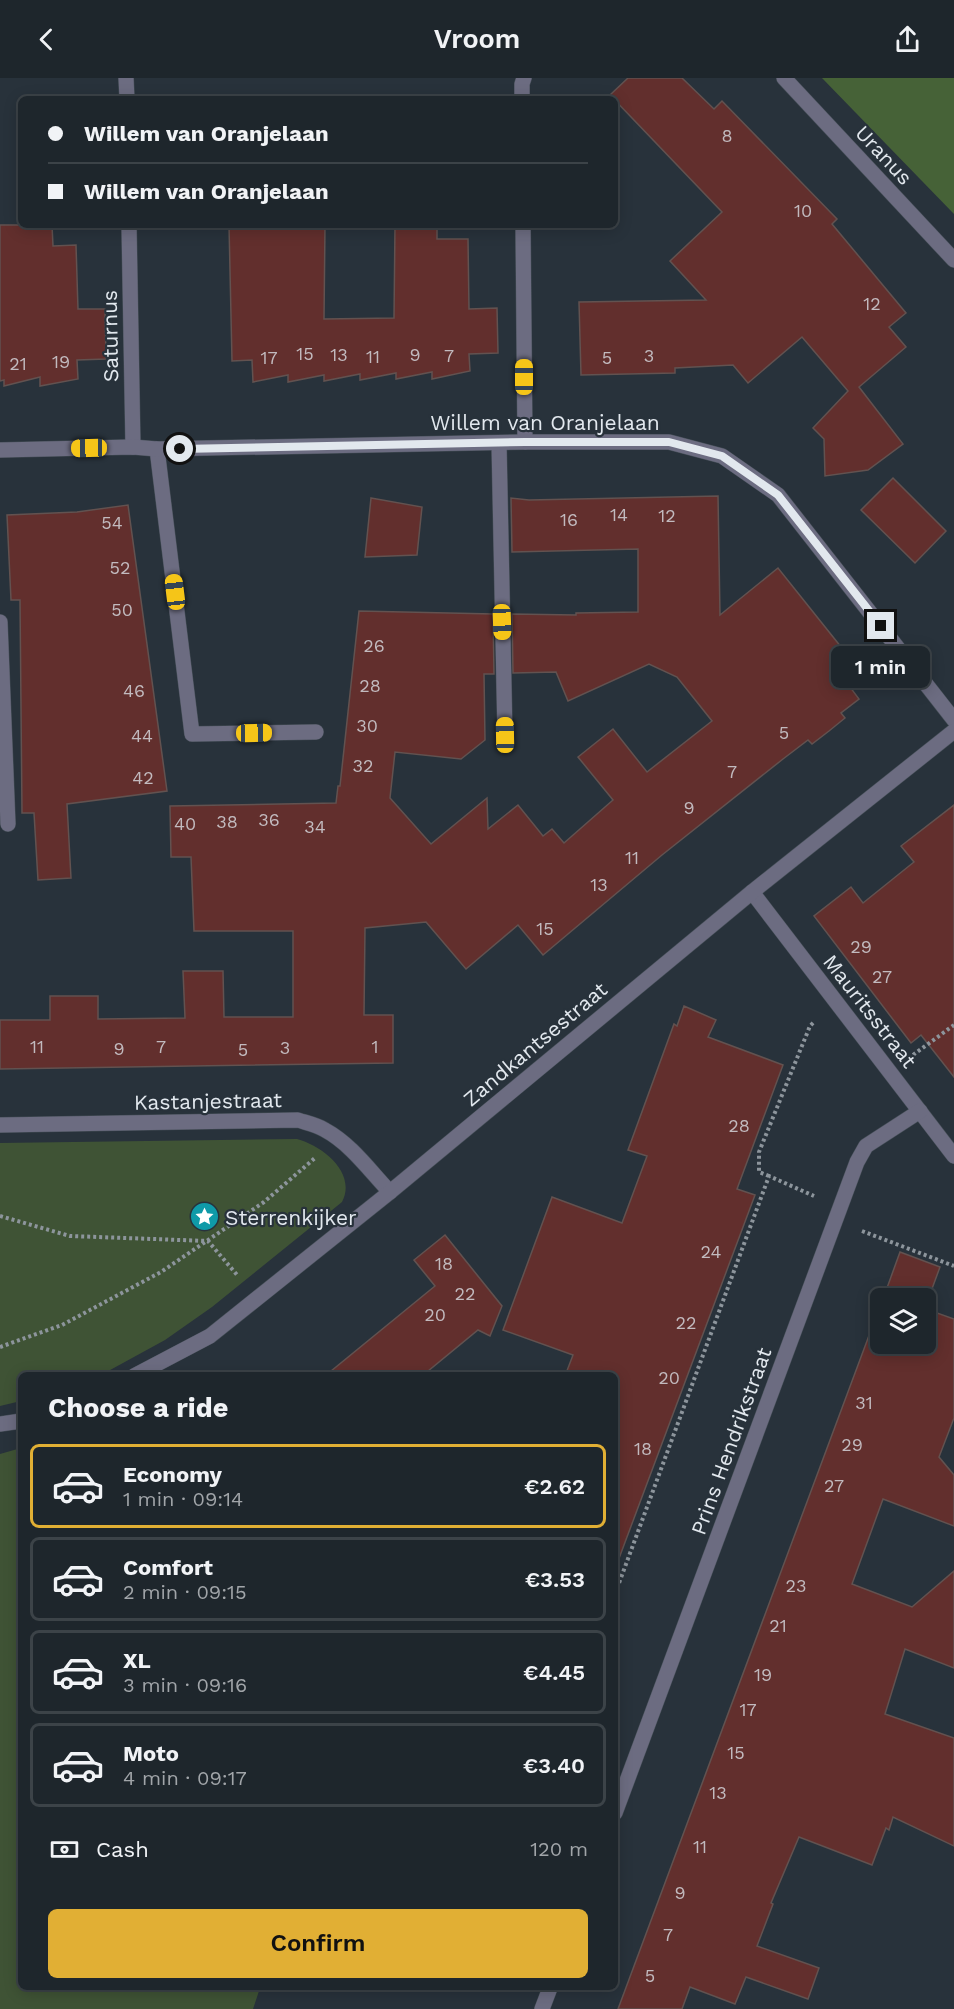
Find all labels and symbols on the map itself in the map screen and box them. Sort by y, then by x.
street label: Uranus [850,120,918,190]
house number: 8 [721,125,733,146]
house number: 10 [794,200,812,221]
street label: Saturnus [97,290,123,382]
house number: 12 [863,293,881,314]
house number: 15 [296,343,314,364]
house number: 13 [330,344,348,365]
house number: 9 [409,344,421,365]
house number: 7 [444,345,454,366]
house number: 3 [644,345,654,366]
house number: 11 [366,346,380,367]
house number: 17 [260,347,278,368]
house number: 5 [602,347,612,368]
house number: 19 [52,351,70,372]
house number: 21 [9,353,27,374]
car [515,359,533,395]
street label: Willem van Oranjelaan [430,410,660,435]
route start [166,435,193,462]
car [71,439,107,457]
house number: 14 [610,504,628,525]
house number: 12 [658,505,676,526]
house number: 16 [560,509,578,530]
house number: 54 [101,512,123,533]
house number: 52 [110,557,130,578]
car [164,573,186,611]
house number: 50 [111,599,133,620]
car [492,604,512,640]
route end [867,612,894,639]
house number: 26 [363,635,385,656]
callout: 1 min [832,647,930,689]
house number: 28 [359,675,381,696]
house number: 46 [123,680,145,701]
house number: 30 [356,715,378,736]
car [496,717,514,753]
house number: 5 [779,722,789,743]
car [236,724,272,742]
house number: 44 [131,725,153,746]
house number: 32 [353,755,374,776]
house number: 7 [727,761,737,782]
house number: 42 [132,767,154,788]
house number: 9 [683,797,695,818]
house number: 36 [258,809,280,830]
house number: 38 [216,811,238,832]
house number: 40 [174,813,196,834]
house number: 34 [304,816,326,837]
house number: 11 [625,847,639,868]
house number: 13 [590,874,608,895]
house number: 15 [536,918,554,939]
house number: 29 [850,936,872,957]
street label: Mauritsstraat [818,949,922,1073]
house number: 27 [872,966,892,987]
street label: Zandkantsestraat [458,976,612,1111]
house number: 11 [30,1036,44,1057]
house number: 7 [156,1036,166,1057]
house number: 1 [371,1036,379,1057]
house number: 3 [280,1037,290,1058]
house number: 9 [113,1038,125,1059]
house number: 5 [238,1039,248,1060]
street label: Kastanjestraat [134,1087,282,1115]
house number: 28 [728,1115,750,1136]
place icon: Sterrenkijker [188,1201,220,1233]
place label: Sterrenkijker [225,1205,357,1230]
house number: 24 [701,1241,721,1262]
house number: 18 [435,1253,453,1274]
house number: 22 [455,1283,476,1304]
house number: 20 [424,1304,446,1325]
house number: 22 [676,1312,697,1333]
street label: Prins Hendrikstraat [685,1344,777,1538]
house number: 20 [658,1367,680,1388]
house number: 31 [855,1392,873,1413]
house number: 29 [841,1434,863,1455]
house number: 18 [634,1438,652,1459]
house number: 27 [824,1475,844,1496]
house number: 23 [786,1575,807,1596]
house number: 21 [769,1615,787,1636]
house number: 19 [754,1664,772,1685]
house number: 17 [739,1699,757,1720]
house number: 15 [727,1742,745,1763]
house number: 13 [709,1782,727,1803]
house number: 11 [693,1836,707,1857]
house number: 9 [674,1882,686,1903]
house number: 7 [663,1924,673,1945]
house number: 5 [645,1965,655,1986]

